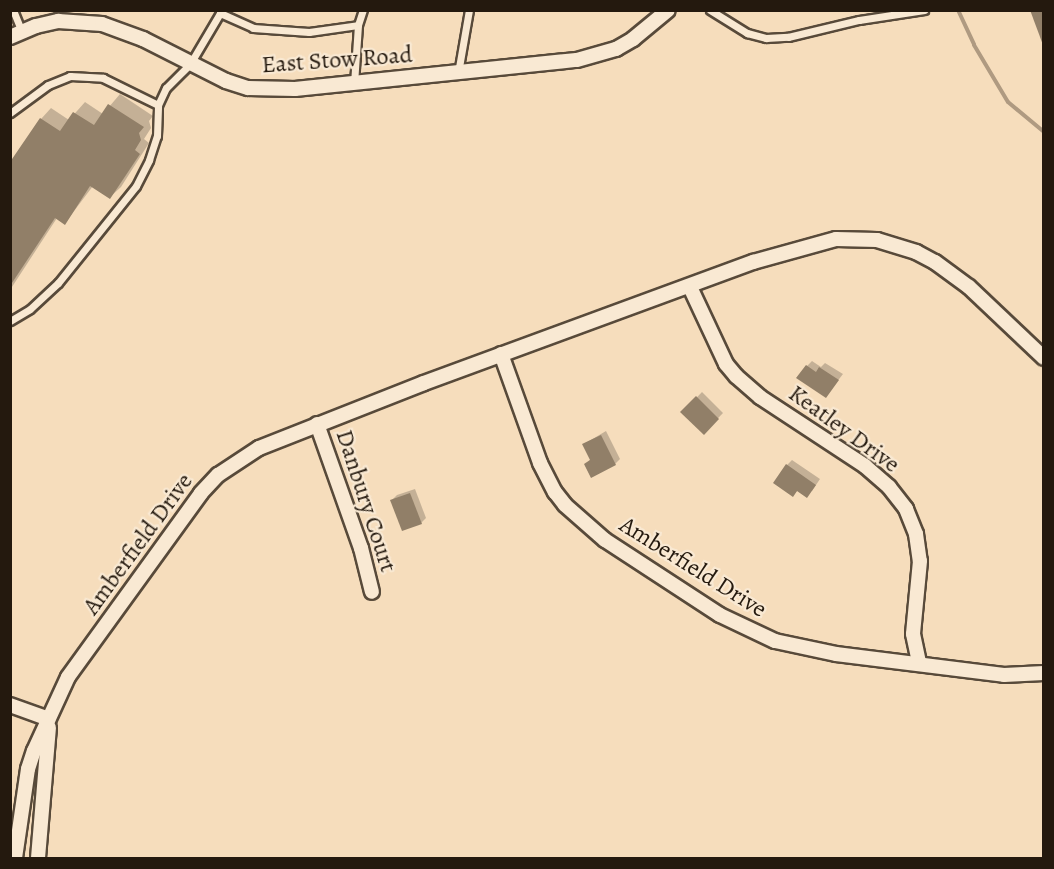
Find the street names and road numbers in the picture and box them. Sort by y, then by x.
street label: East Stow Road [261,40,413,80]
street label: Keatley Drive [783,379,905,479]
street label: Danbury Court [329,426,403,576]
street label: Amberfield Drive [77,468,199,620]
street label: Amberfield Drive [614,510,772,624]

